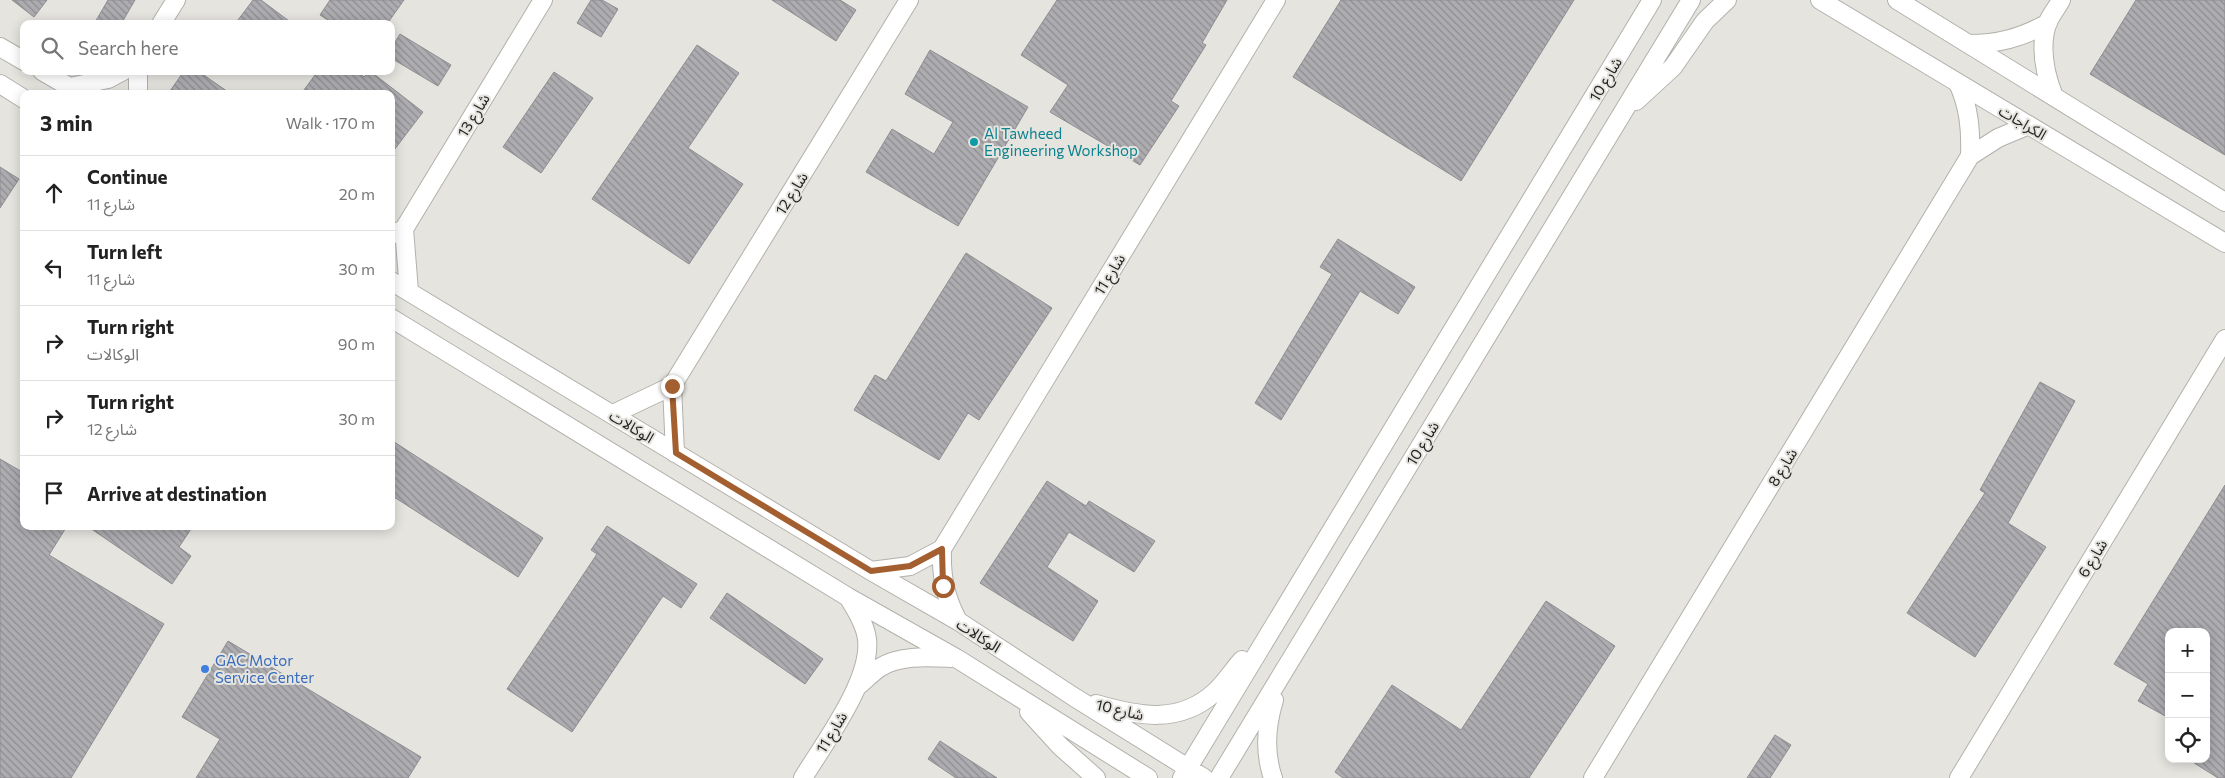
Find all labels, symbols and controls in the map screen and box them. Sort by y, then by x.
search box [20,20,395,75]
icon: search [38,34,66,62]
text: Search here [78,36,178,59]
street label: شارع 10 [1585,53,1629,106]
street label: شارع 13 [453,90,496,142]
street label: الكراجات [1995,101,2050,144]
text: 3 min [40,110,93,135]
text: Walk · 170 m [286,113,375,132]
place label: Al Tawheed Engineering Workshop [984,124,1138,159]
marker: Al Tawheed Engineering Workshop [968,136,980,148]
text: Continue [87,165,167,188]
street label: شارع 12 [771,168,815,220]
icon: ahead [40,179,68,207]
text: 20 m [339,184,375,203]
text: شارع 11 [87,194,135,213]
text: Turn left [87,240,162,263]
street label: شارع 11 [1090,250,1132,300]
icon: left [40,254,68,282]
text: 30 m [338,259,375,278]
text: شارع 11 [87,269,135,288]
text: Turn right [87,315,174,338]
icon: right [40,329,68,357]
text: 90 m [338,334,375,353]
text: الوكالات [87,344,139,363]
route end [661,375,684,398]
text: Turn right [87,390,174,413]
icon: right [40,404,68,432]
street label: الوكالات [606,406,658,447]
text: 30 m [338,409,375,428]
street label: شارع 10 [1402,417,1446,470]
text: شارع 12 [87,419,137,438]
street label: شارع 8 [1764,444,1804,491]
icon: arrive [40,479,68,507]
text: Arrive at destination [87,482,267,505]
street label: شارع 6 [2074,535,2114,582]
route start [932,575,955,598]
street label: الوكالات [953,614,1004,657]
map controls [2165,628,2210,763]
button: + [2165,628,2210,673]
place label: GAC Motor Service Center [215,651,314,686]
marker: GAC Motor Service Center [199,663,211,675]
button: − [2165,673,2210,718]
street label: شارع 10 [1094,695,1146,727]
street label: شارع 11 [812,708,854,758]
button: locate [2165,718,2210,763]

